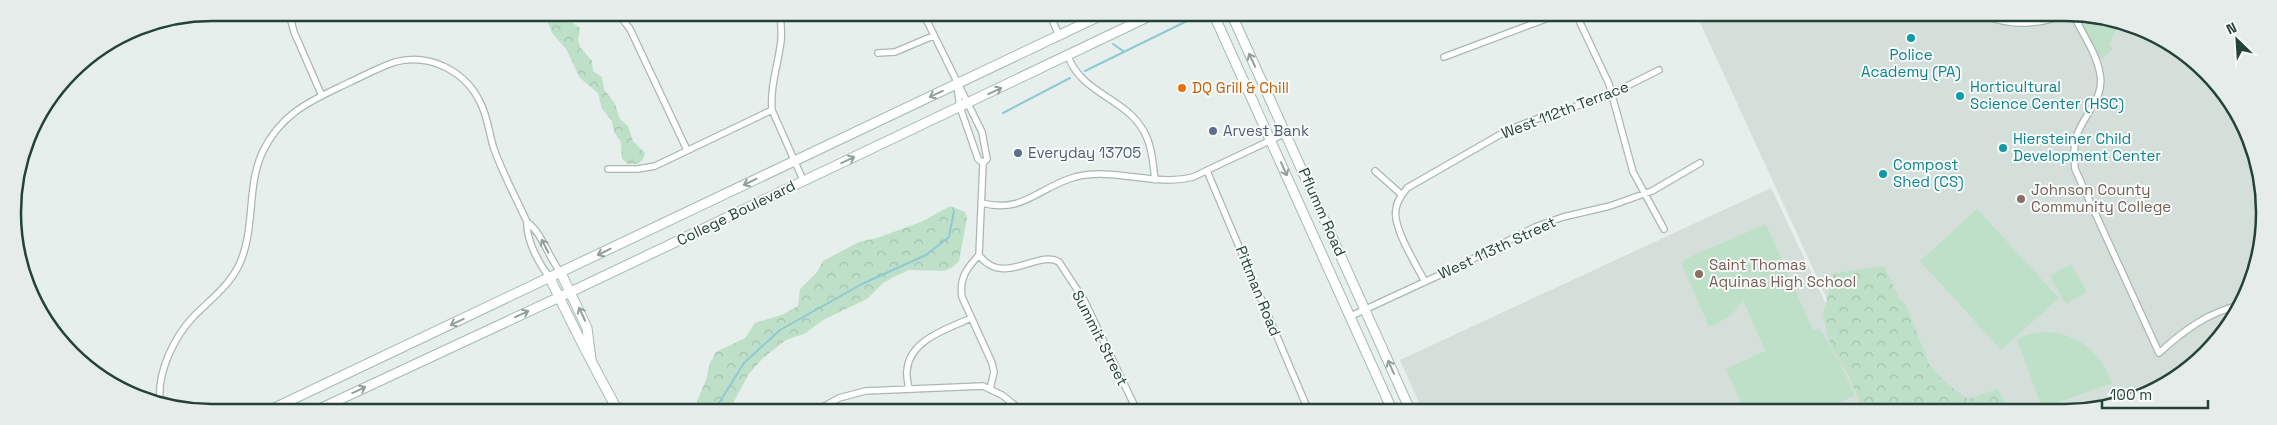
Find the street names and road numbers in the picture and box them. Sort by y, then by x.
street label: West 112th Terrace [1498,76,1631,143]
street label: Pflumm Road [1295,165,1350,259]
street label: College Boulevard [673,176,798,250]
street label: West 113th Street [1435,212,1559,283]
street label: Pittman Road [1232,243,1285,339]
street label: Summit Street [1068,287,1133,389]

